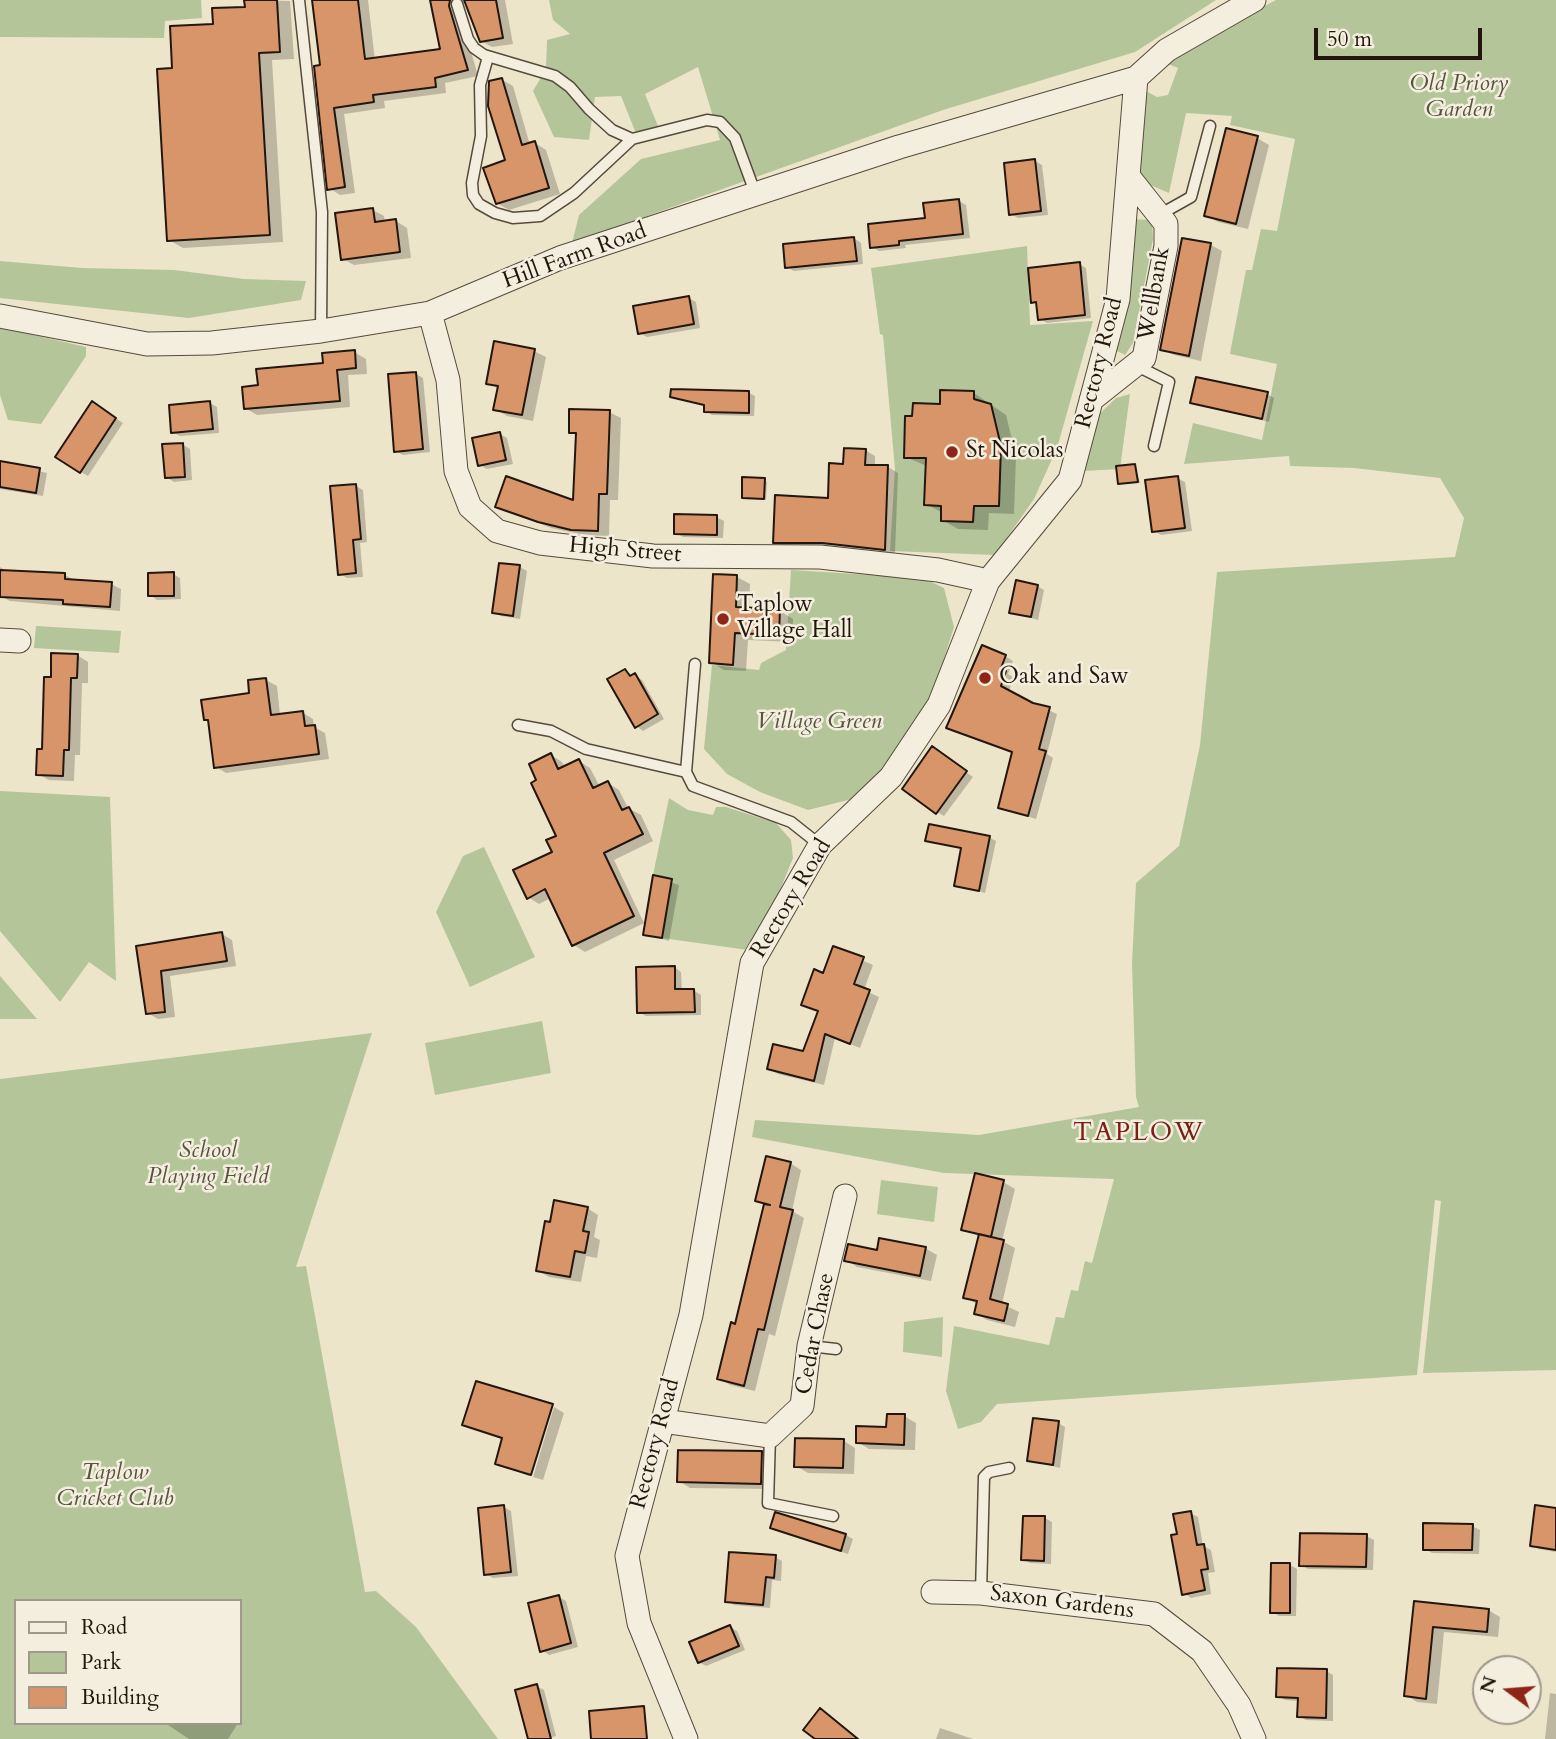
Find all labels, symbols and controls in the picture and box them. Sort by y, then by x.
scale bar [1318,14,1486,58]
text: 50 m [1327,25,1372,54]
park label: Old Priory Garden [1410,71,1508,125]
street label: Hill Farm Road [499,218,651,296]
street label: Wellbank [1133,245,1177,343]
street label: Rectory Road [1070,295,1130,431]
place label: St Nicolas [966,438,1063,466]
marker: St Nicolas [944,444,960,460]
street label: High Street [568,532,682,570]
place label: Taplow Village Hall [737,592,852,646]
marker: Taplow Village Hall [715,611,731,627]
place label: Oak and Saw [999,664,1129,692]
marker: Oak and Saw [977,670,993,686]
park label: Village Green [756,709,882,737]
street label: Rectory Road [746,835,838,963]
district label: TAPLOW [1074,1118,1204,1150]
park label: School Playing Field [147,1138,269,1192]
street label: Cedar Chase [791,1271,841,1397]
street label: Rectory Road [625,1376,687,1512]
park label: Taplow Cricket Club [56,1460,174,1514]
street label: Saxon Gardens [989,1580,1135,1626]
legend [14,1599,242,1725]
text: Road [81,1613,127,1642]
text: Park [81,1648,121,1677]
north arrow [1472,1655,1542,1725]
text: N [1474,1673,1504,1696]
text: Building [81,1683,159,1712]

